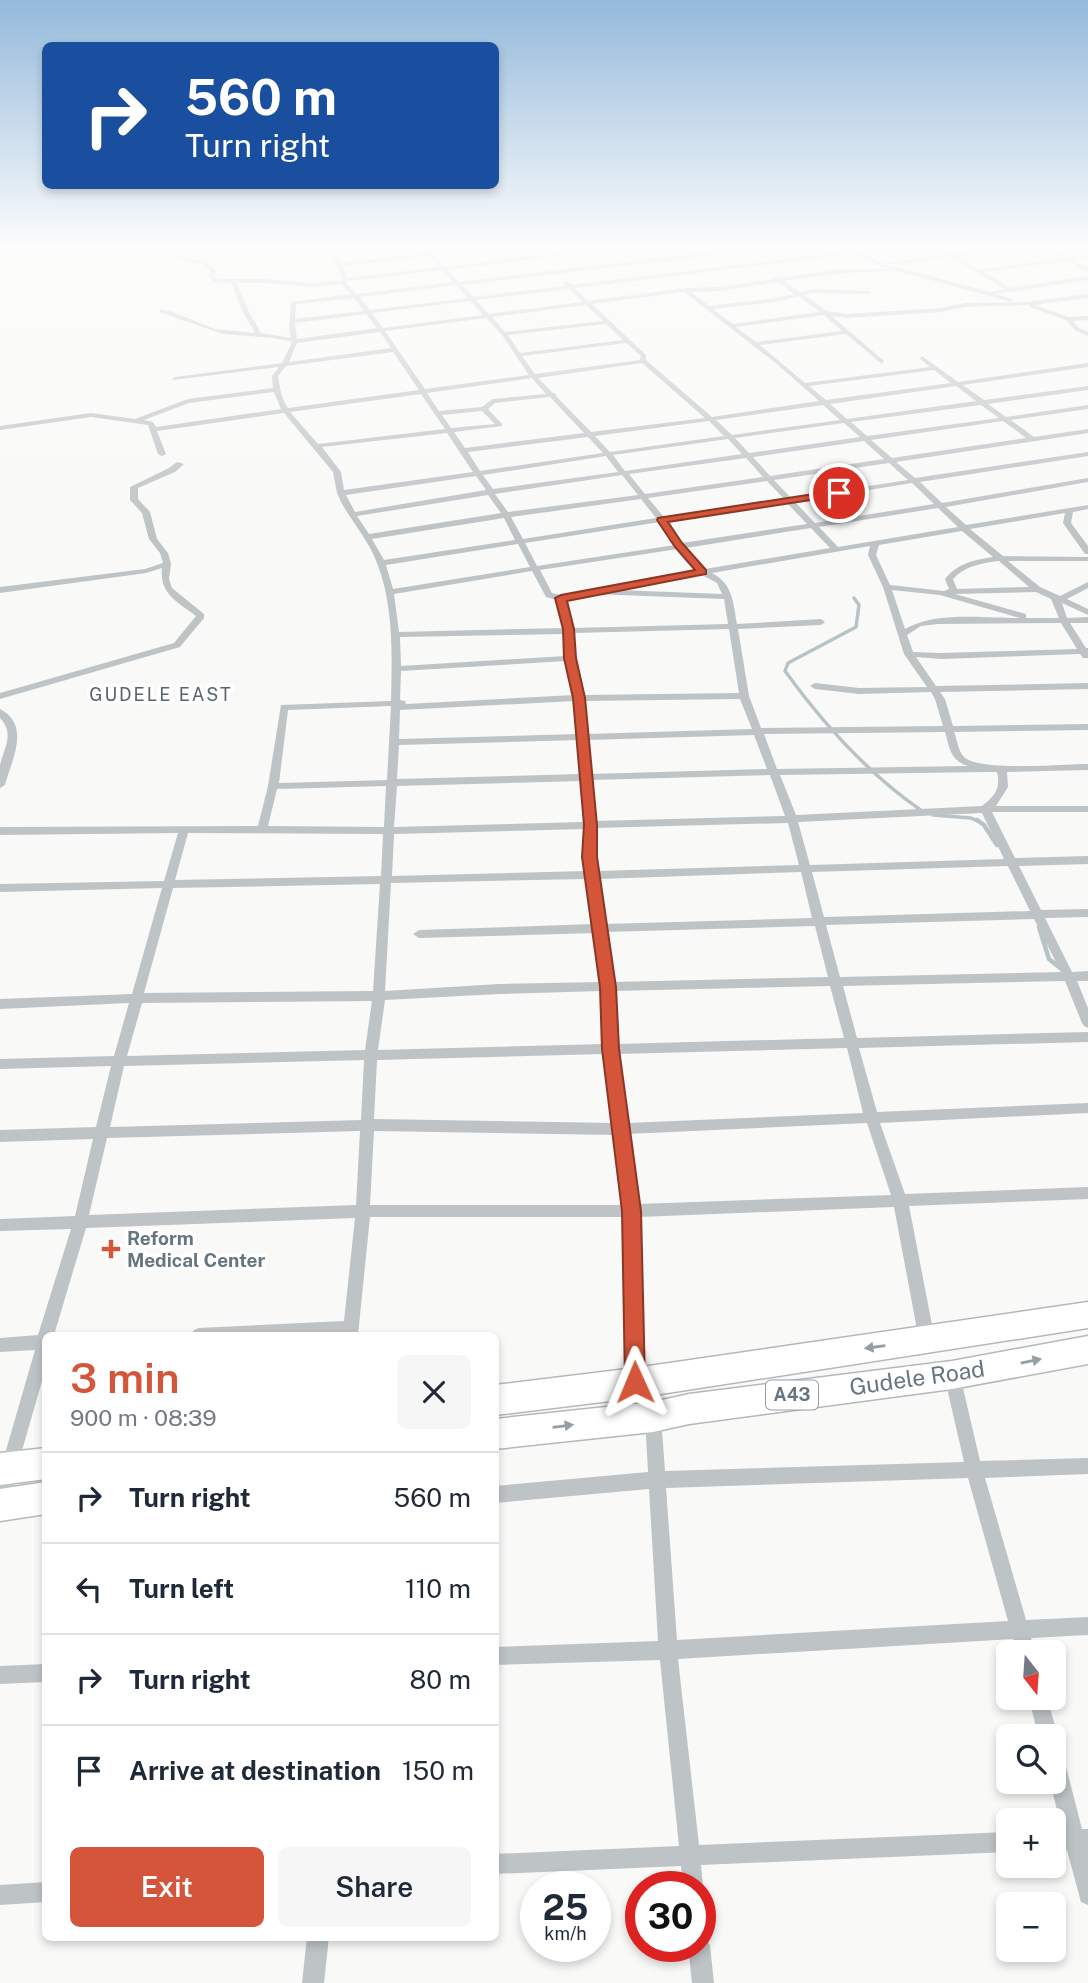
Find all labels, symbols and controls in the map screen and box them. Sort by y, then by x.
text: 560 m [185,68,337,126]
icon: right [70,70,161,161]
text: Turn right [185,127,330,164]
pin [809,463,869,523]
icon: arrive [820,474,858,512]
district label: GUDELE EAST [89,684,233,705]
place label: Reform Medical Center [127,1227,266,1271]
marker: Reform Medical Center [101,1239,121,1259]
one-way arrow [864,1342,886,1353]
position arrow [598,1345,672,1419]
text: 3 min [70,1353,180,1402]
button: close [397,1355,471,1429]
street label: Gudele Road [848,1355,986,1400]
one-way arrow [1020,1355,1042,1366]
road number: A43 [766,1380,818,1410]
text: 900 m · 08:39 [70,1404,217,1431]
one-way arrow [552,1421,574,1432]
icon: right [70,1479,108,1517]
text: Turn right [129,1482,251,1513]
text: 560 m [394,1482,471,1513]
icon: left [70,1570,108,1608]
text: Turn left [129,1573,234,1604]
text: 110 m [405,1573,471,1604]
north arrow [996,1640,1066,1710]
map controls [996,1640,1066,1962]
icon: right [70,1661,108,1699]
text: Turn right [129,1664,251,1695]
text: 80 m [410,1664,471,1695]
button: search [996,1724,1066,1794]
icon: arrive [70,1752,108,1790]
text: Arrive at destination [129,1755,381,1786]
text: 150 m [402,1755,474,1786]
button: + [996,1808,1066,1878]
button: Exit [70,1847,264,1927]
button: Share [278,1847,471,1927]
speed limit sign: 30 [625,1871,716,1962]
text: 25 [543,1887,588,1928]
button: − [996,1892,1066,1962]
text: km/h [544,1923,587,1944]

